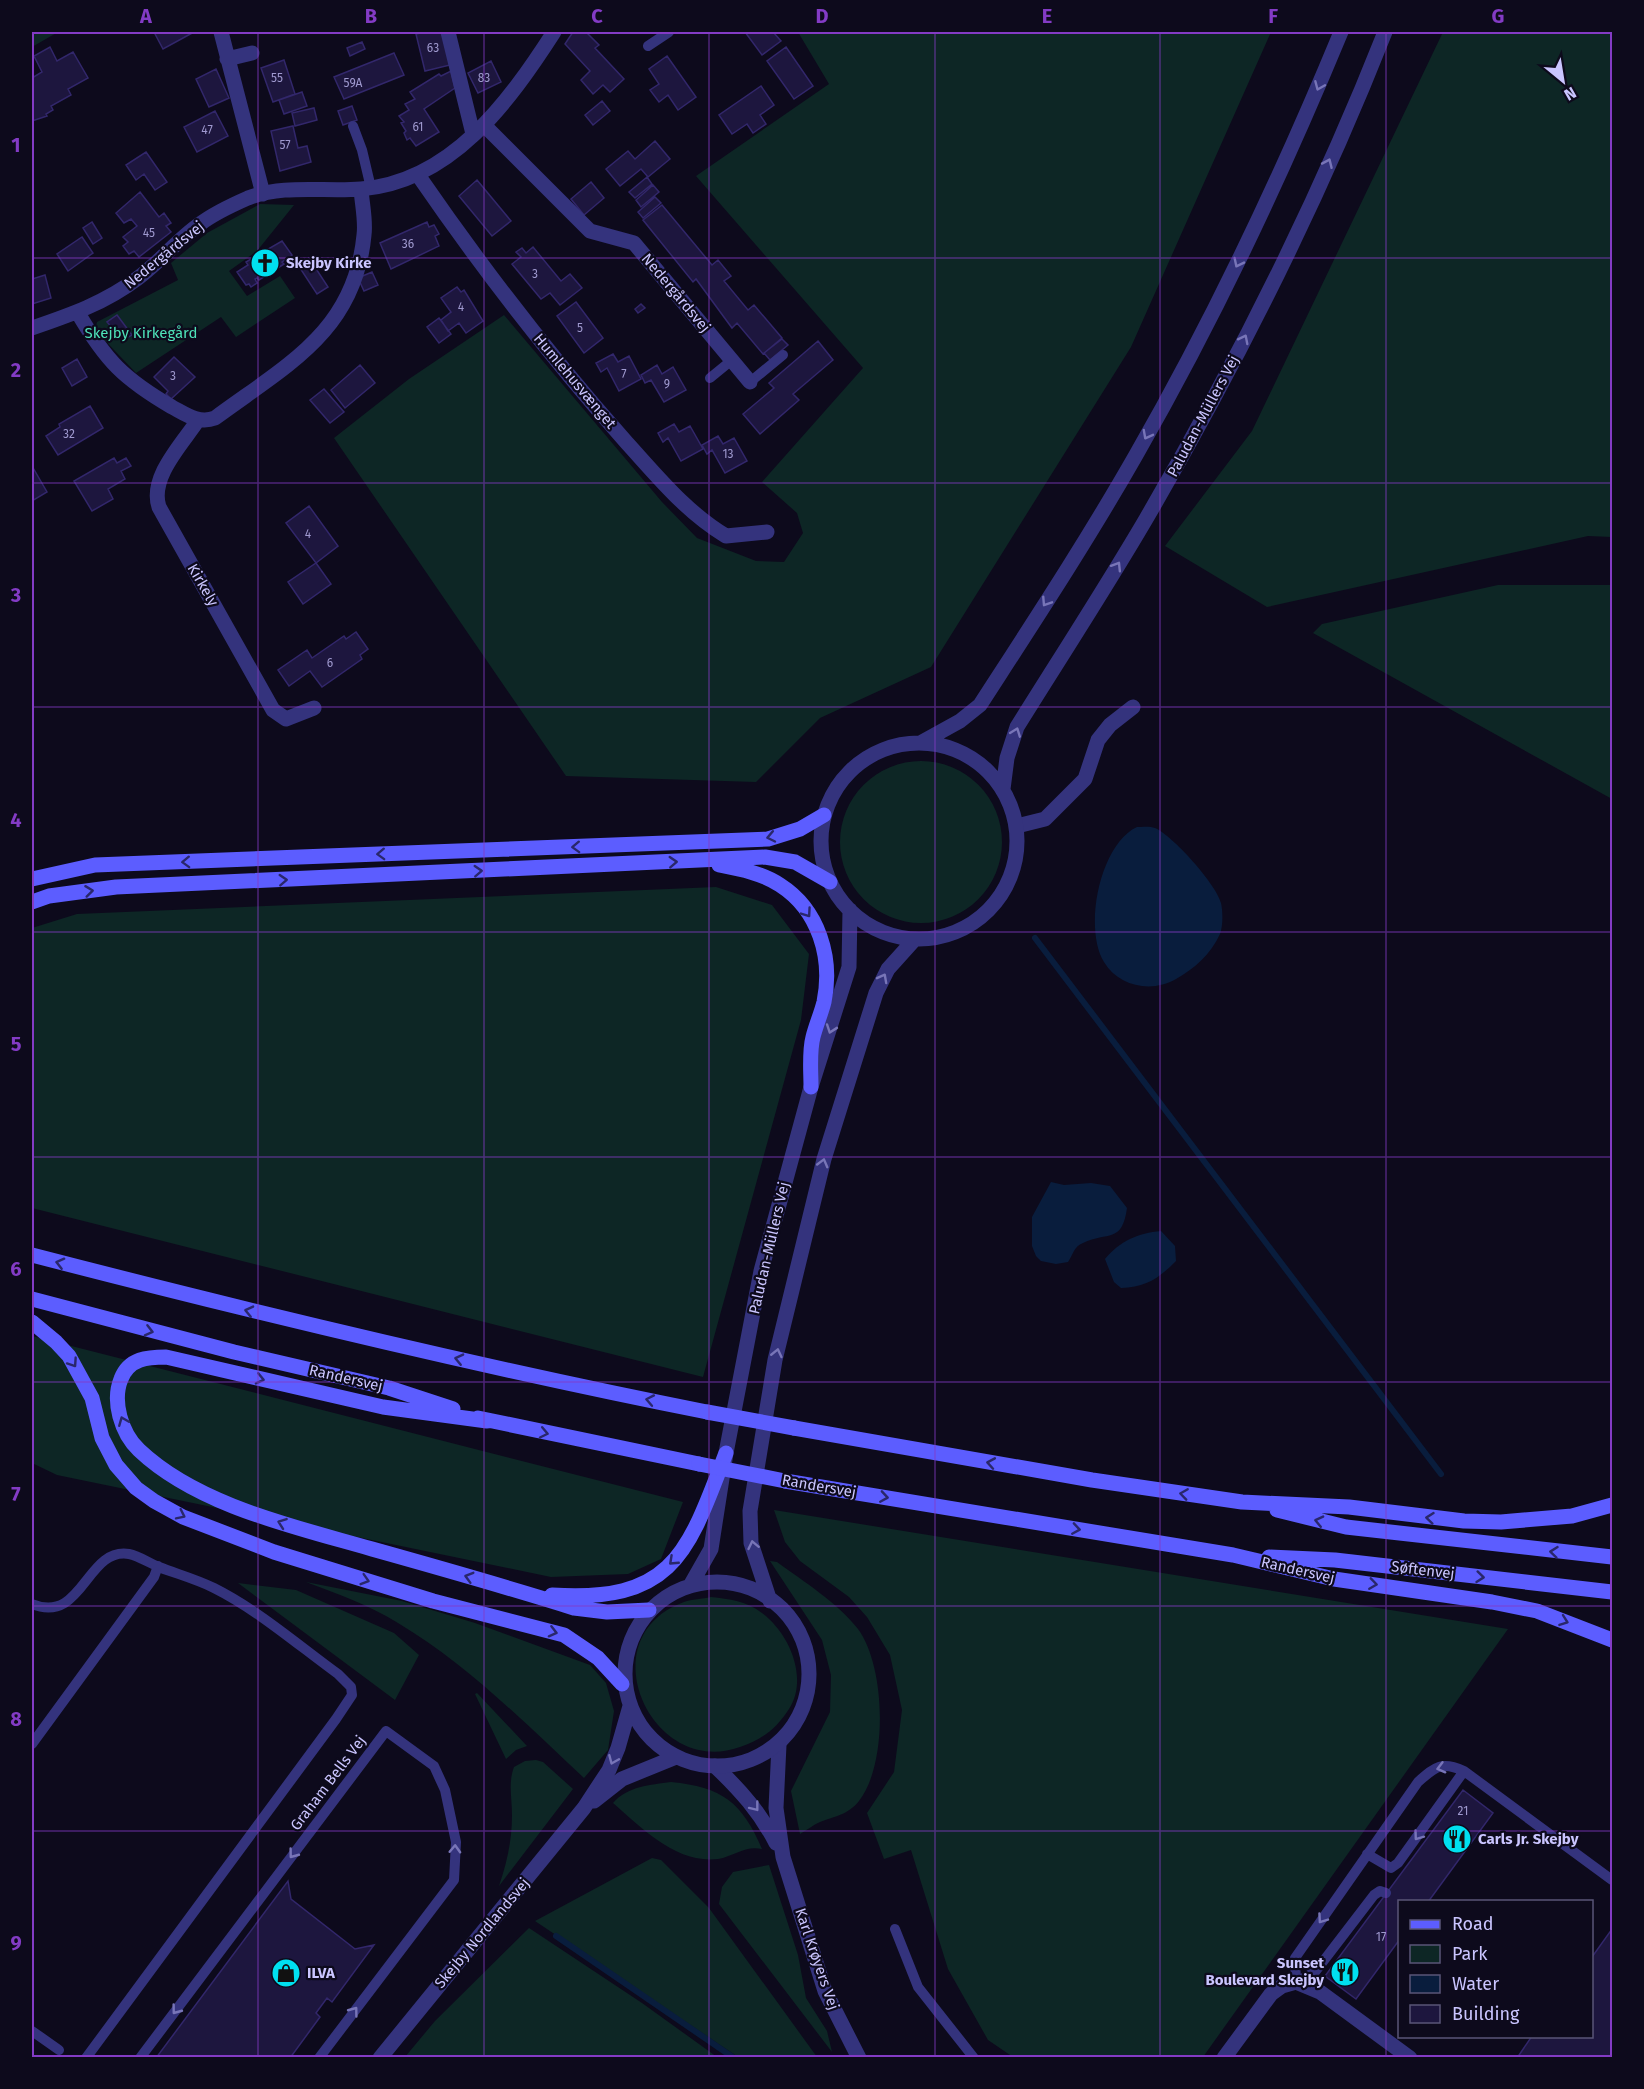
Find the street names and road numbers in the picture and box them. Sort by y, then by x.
street label: Nedergårdsvej [120,217,208,293]
street label: Nedergårdsvej [638,250,714,336]
street label: Humlehusvænget [530,330,620,433]
street label: Paludan-Müllers Vej [1163,352,1243,480]
street label: Kirkely [184,560,223,610]
street label: Paludan-Müllers Vej [745,1180,793,1316]
street label: Randersvej [307,1361,385,1395]
street label: Randersvej [780,1471,858,1501]
street label: Randersvej [1259,1553,1337,1587]
street label: Søftenvej [1390,1557,1456,1583]
street label: Graham Bells Vej [286,1732,370,1834]
street label: Skejby Nordlandsvej [431,1874,533,1992]
street label: Karl Krøyers Vej [791,1906,843,2012]

